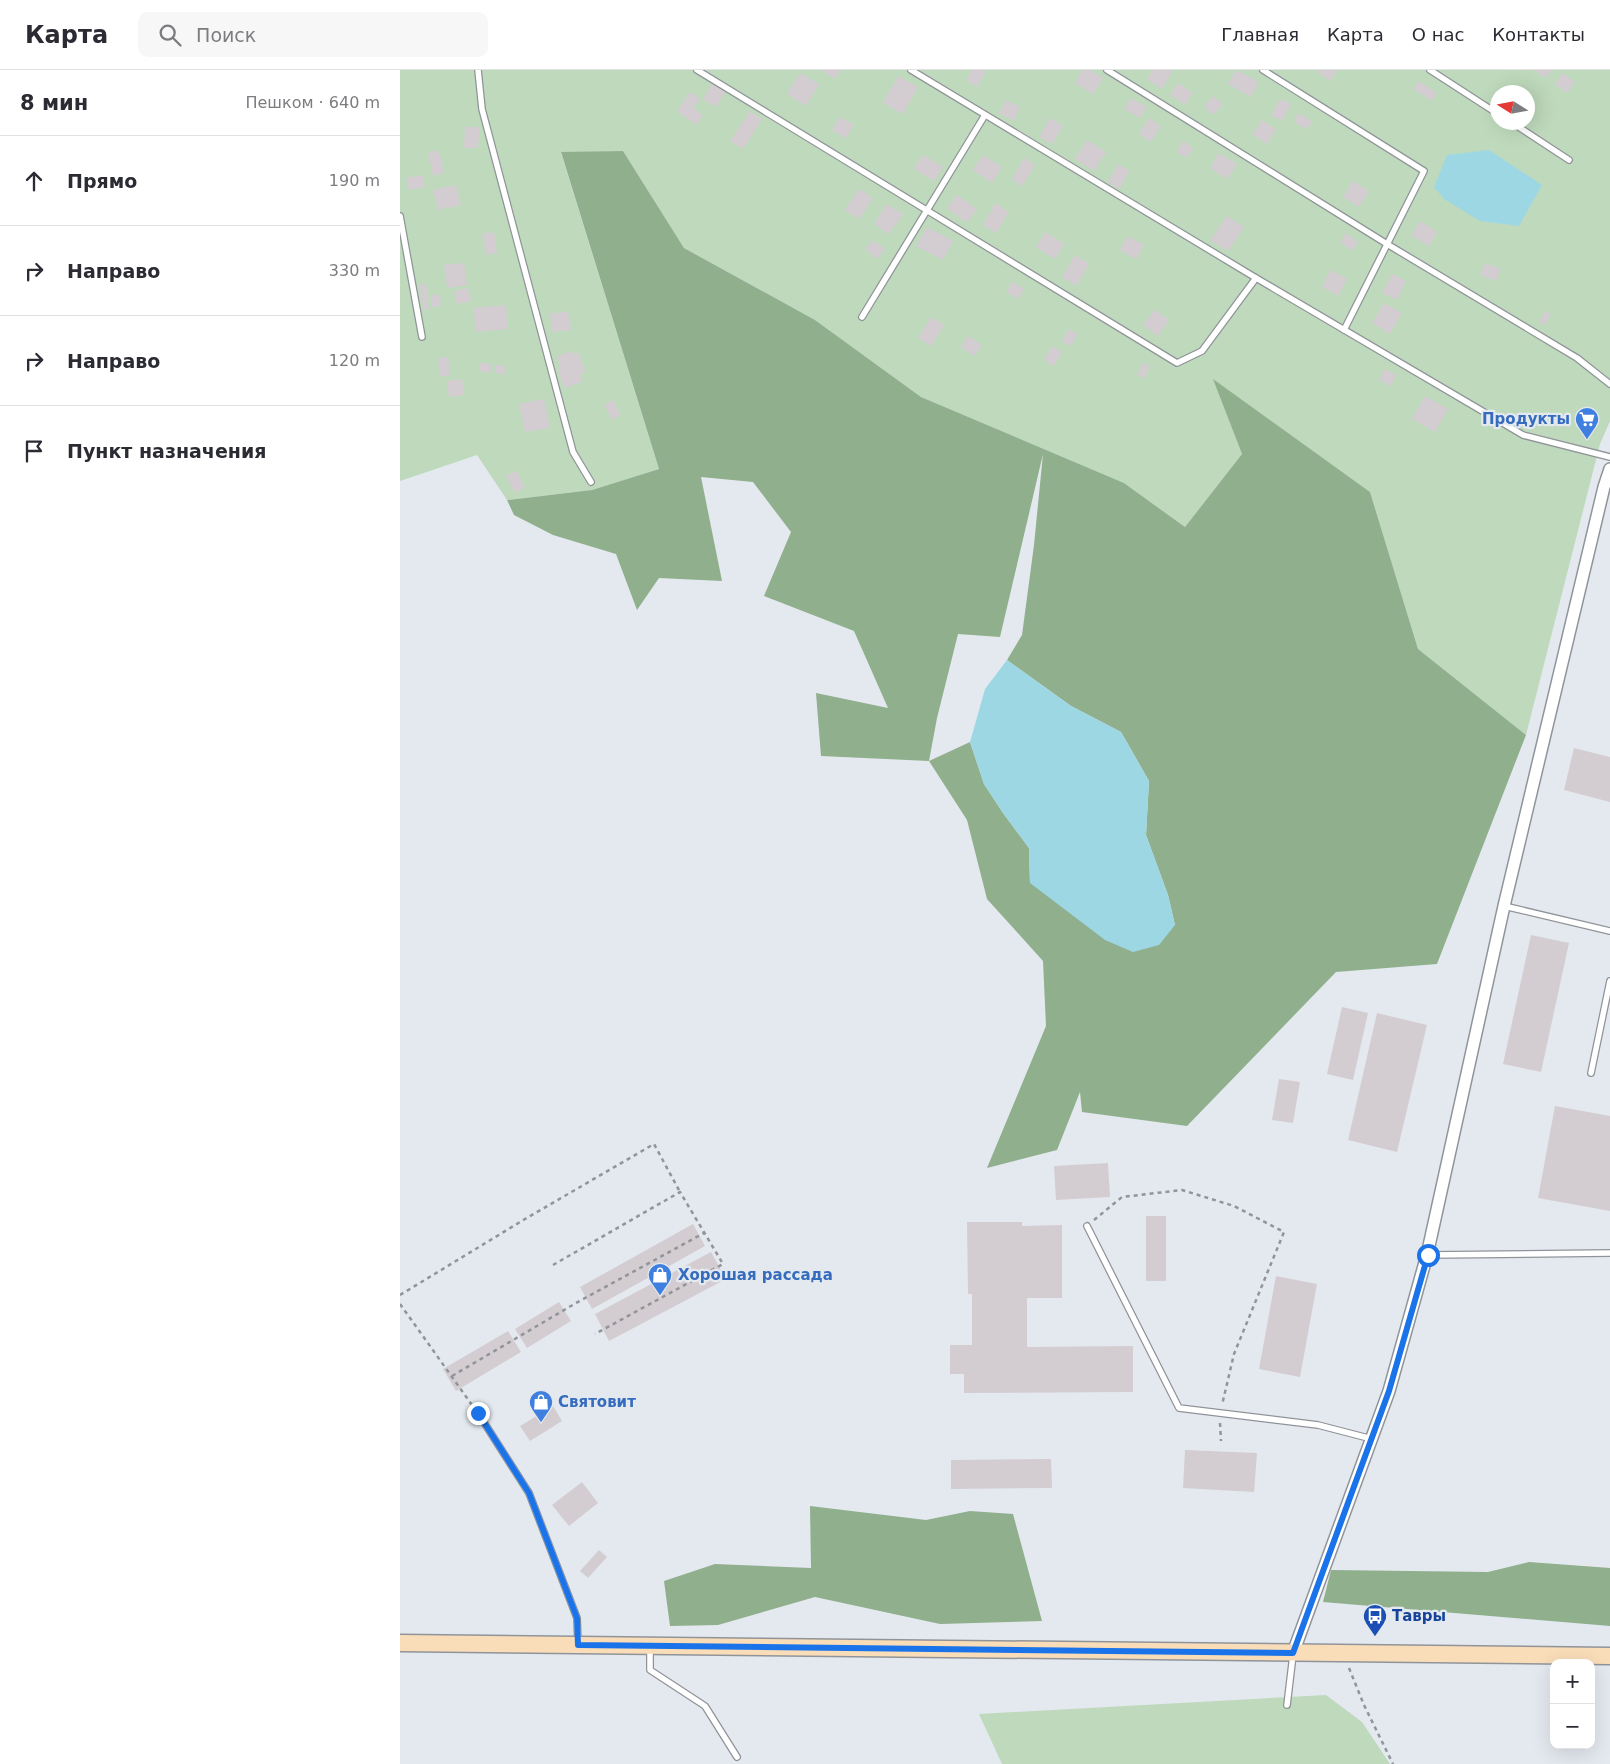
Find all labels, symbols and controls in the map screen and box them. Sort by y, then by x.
search box [138,12,488,57]
text: Карта [25,21,108,49]
icon: search [156,21,184,49]
text: Поиск [196,24,256,46]
text: Главная [1221,24,1299,45]
text: Карта [1327,24,1384,45]
text: О нас [1412,24,1464,45]
text: Контакты [1492,24,1585,45]
north arrow [1490,85,1535,130]
text: 8 мин [20,91,88,115]
text: Пешком · 640 m [245,93,380,112]
icon: ahead [20,167,48,195]
text: Прямо [67,170,137,192]
text: 190 m [329,171,380,190]
icon: right [20,257,48,285]
text: Направо [67,260,160,282]
text: 330 m [329,261,380,280]
icon: right [20,347,48,375]
text: Направо [67,350,160,372]
text: 120 m [329,351,380,370]
supermarket icon: Продукты [1574,406,1600,440]
place label: Продукты [1482,410,1570,428]
icon: arrive [20,437,48,465]
text: Пункт назначения [67,440,266,462]
route start [1417,1244,1440,1267]
shop icon: Хорошая рассада [647,1262,673,1296]
place label: Хорошая рассада [678,1266,833,1284]
shop icon: Святовит [528,1389,554,1423]
place label: Святовит [558,1393,636,1411]
route end [467,1402,490,1425]
bus stop icon: Тавры [1362,1603,1388,1637]
place label: Тавры [1392,1607,1446,1625]
map controls [1550,1659,1595,1749]
button: + [1550,1659,1595,1704]
button: − [1550,1704,1595,1749]

